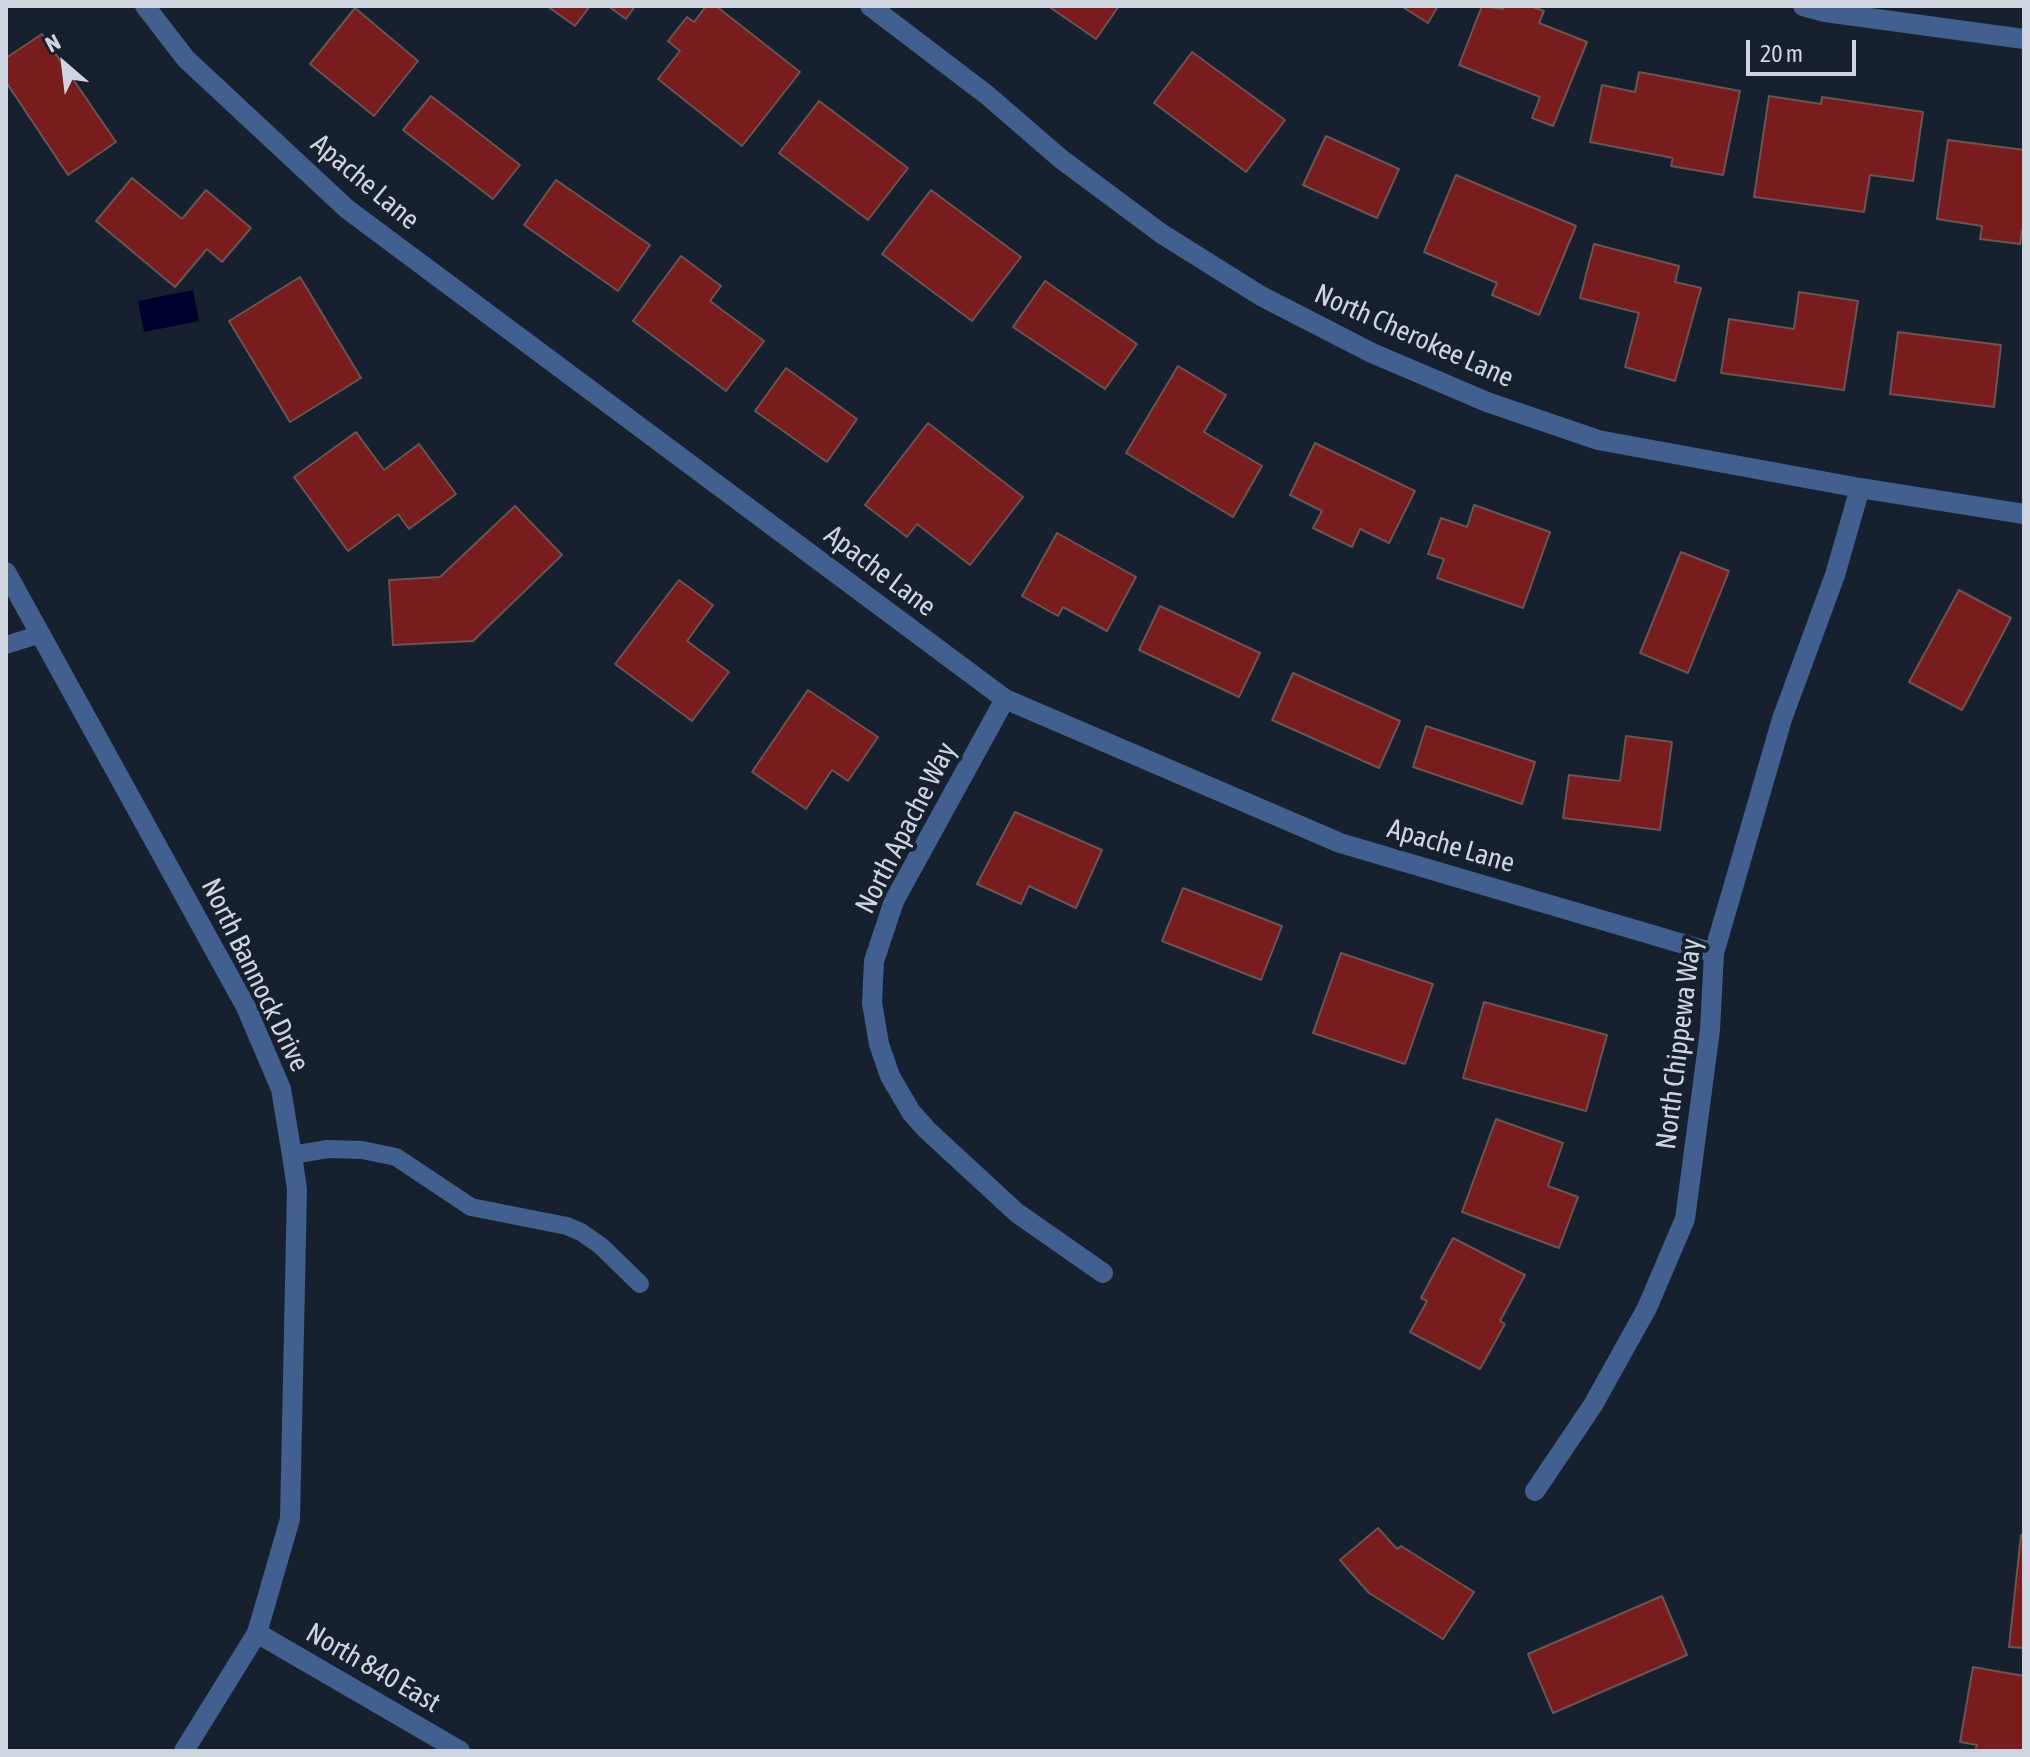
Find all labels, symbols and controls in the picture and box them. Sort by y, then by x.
north arrow [24,24,104,104]
scale bar [1750,24,1860,74]
text: N [41,28,65,57]
text: 20 m [1760,40,1803,67]
street label: Apache Lane [304,127,426,237]
street label: North Cherokee Lane [1309,277,1519,395]
street label: Apache Lane [818,518,942,624]
street label: North Apache Way [848,737,964,919]
street label: Apache Lane [1384,812,1518,880]
street label: North Bannock Drive [194,873,316,1077]
street label: North Chippewa Way [1649,937,1709,1151]
street label: North 840 East [300,1616,446,1720]

